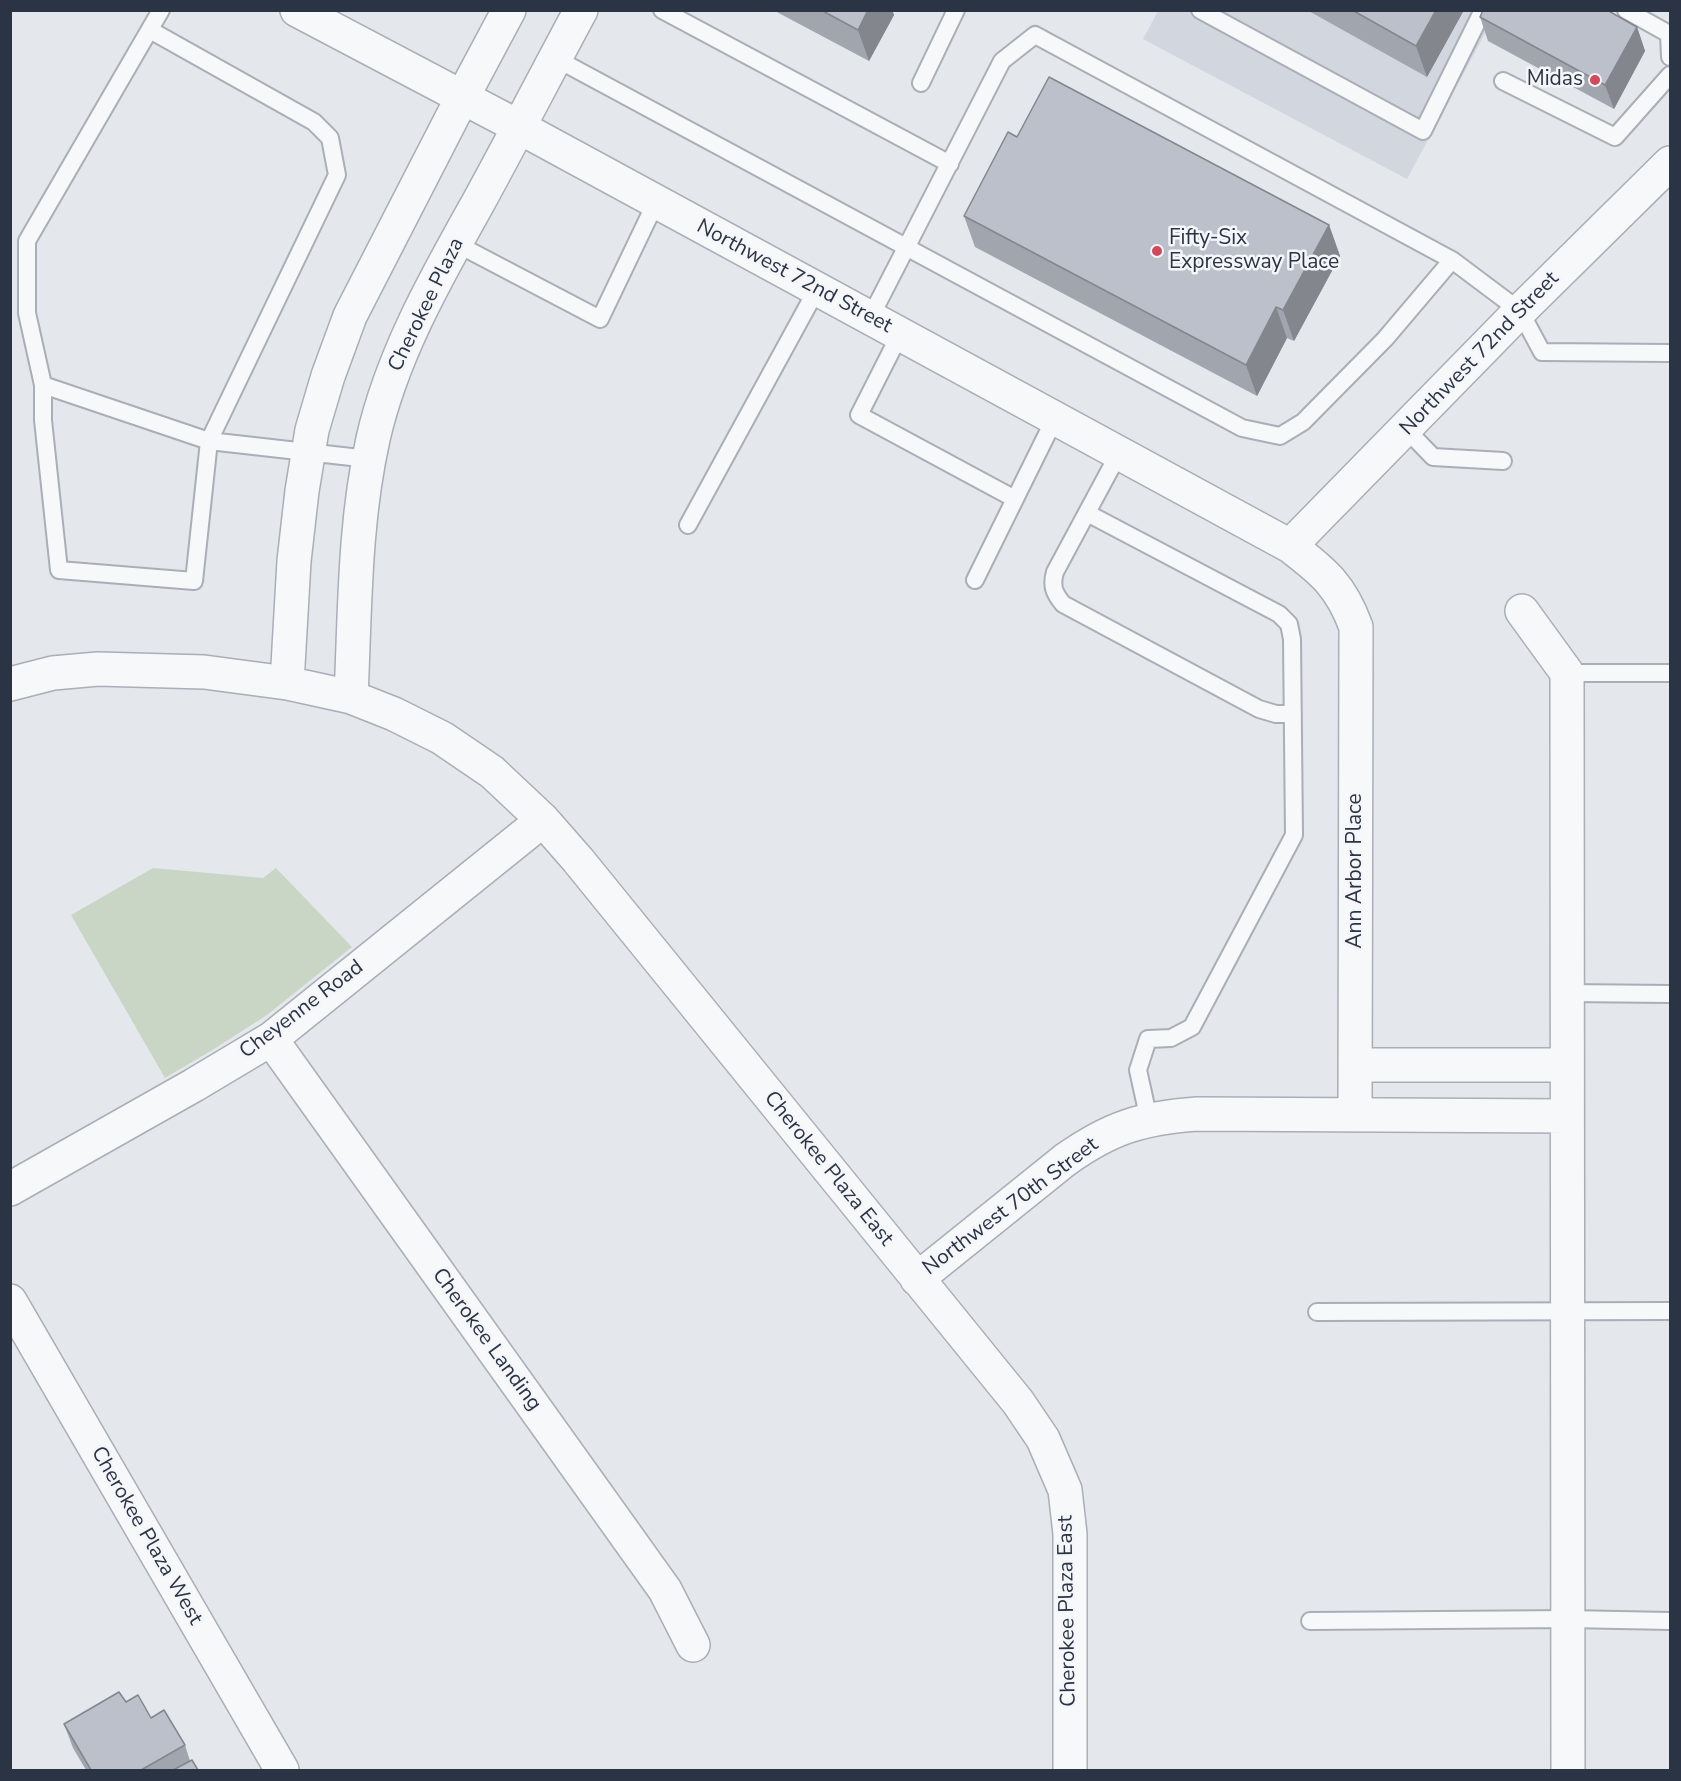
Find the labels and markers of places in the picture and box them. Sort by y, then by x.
place label: Midas [1527,67,1583,93]
marker: Midas [1588,73,1602,87]
place label: Fifty-Six Expressway Place [1169,226,1339,276]
marker: Fifty-Six Expressway Place [1150,244,1164,258]

